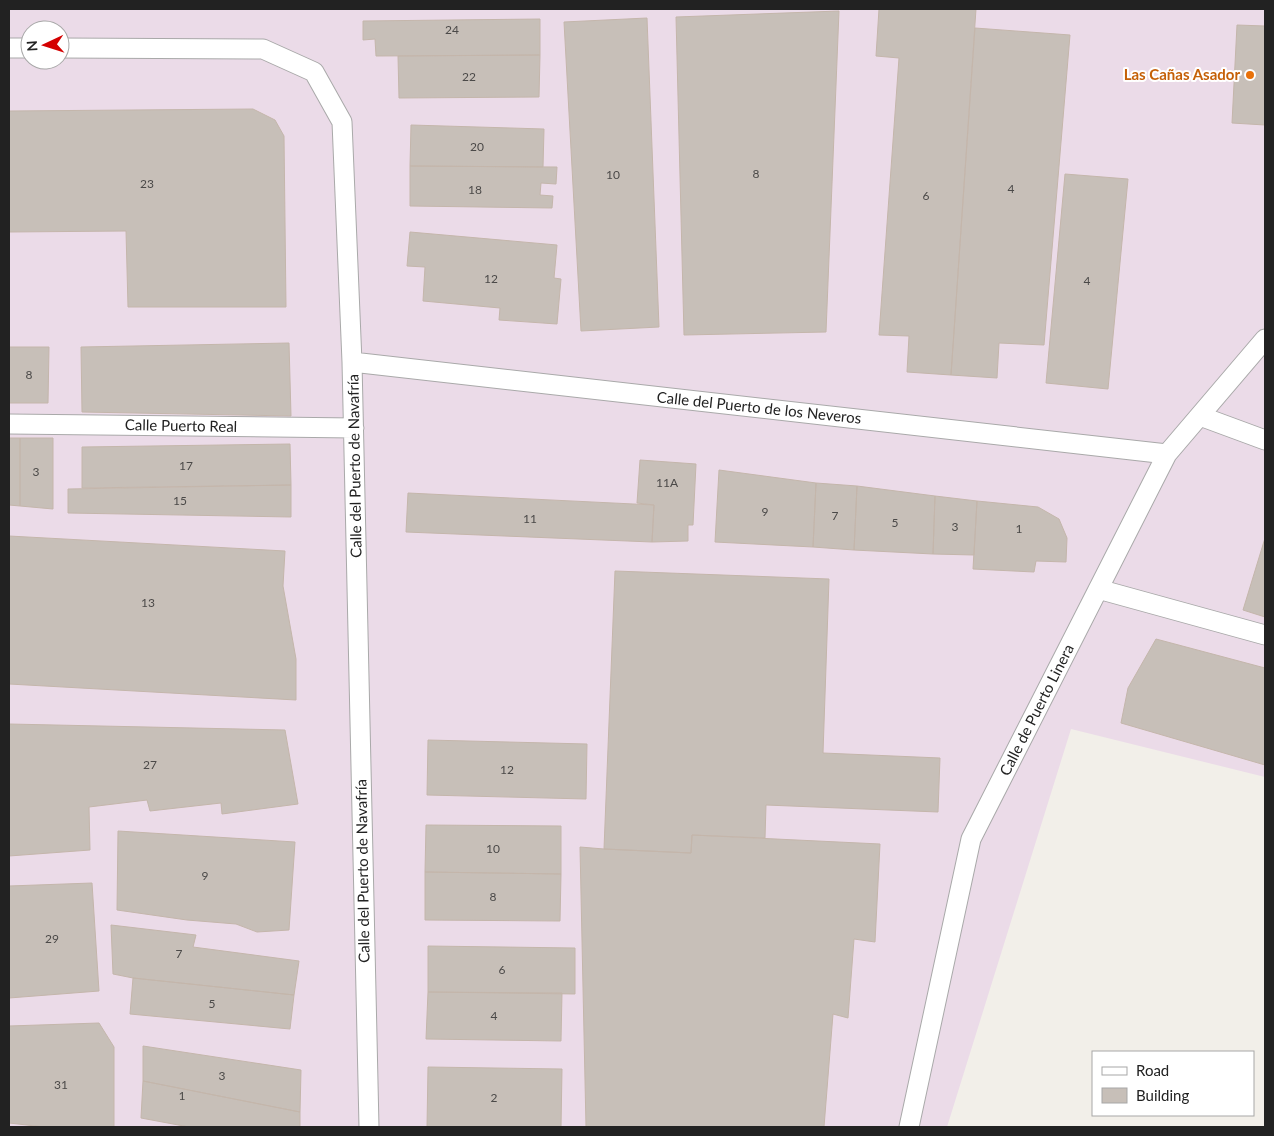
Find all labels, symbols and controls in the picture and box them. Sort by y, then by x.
north arrow [20,20,70,70]
house number: 24 [445,22,459,37]
text: N [23,40,40,52]
place label: Las Cañas Asador [1124,65,1240,83]
house number: 22 [462,69,476,84]
marker: Las Cañas Asador [1244,69,1256,81]
house number: 20 [470,139,484,154]
house number: 8 [753,166,760,181]
house number: 10 [606,167,620,182]
house number: 23 [140,176,154,191]
house number: 4 [1008,181,1015,196]
house number: 18 [468,182,482,197]
house number: 6 [923,188,930,203]
house number: 12 [484,271,498,286]
house number: 4 [1084,273,1091,288]
house number: 8 [26,367,33,382]
street label: Calle del Puerto de Navafría [343,374,365,558]
street label: Calle del Puerto de los Neveros [656,387,862,427]
street label: Calle Puerto Real [125,415,237,435]
house number: 17 [179,458,193,473]
house number: 3 [33,464,40,479]
house number: 11A [656,475,679,490]
house number: 15 [173,493,187,508]
house number: 9 [762,504,769,519]
house number: 7 [832,508,839,523]
house number: 11 [523,511,537,526]
house number: 5 [892,515,899,530]
house number: 3 [952,519,959,534]
house number: 1 [1016,521,1023,536]
house number: 13 [141,595,155,610]
street label: Calle de Puerto Linera [995,641,1077,778]
house number: 27 [143,757,157,772]
house number: 12 [500,762,514,777]
street label: Calle del Puerto de Navafría [351,779,373,963]
house number: 10 [486,841,500,856]
house number: 9 [202,868,209,883]
house number: 8 [490,889,497,904]
house number: 29 [45,931,59,946]
house number: 7 [176,946,183,961]
house number: 6 [499,962,506,977]
house number: 5 [209,996,216,1011]
house number: 4 [491,1008,498,1023]
legend [1092,1051,1254,1116]
text: Road [1136,1061,1169,1079]
house number: 3 [219,1068,226,1083]
house number: 31 [54,1077,68,1092]
text: Building [1136,1086,1189,1104]
house number: 1 [179,1088,186,1103]
house number: 2 [491,1090,498,1105]

